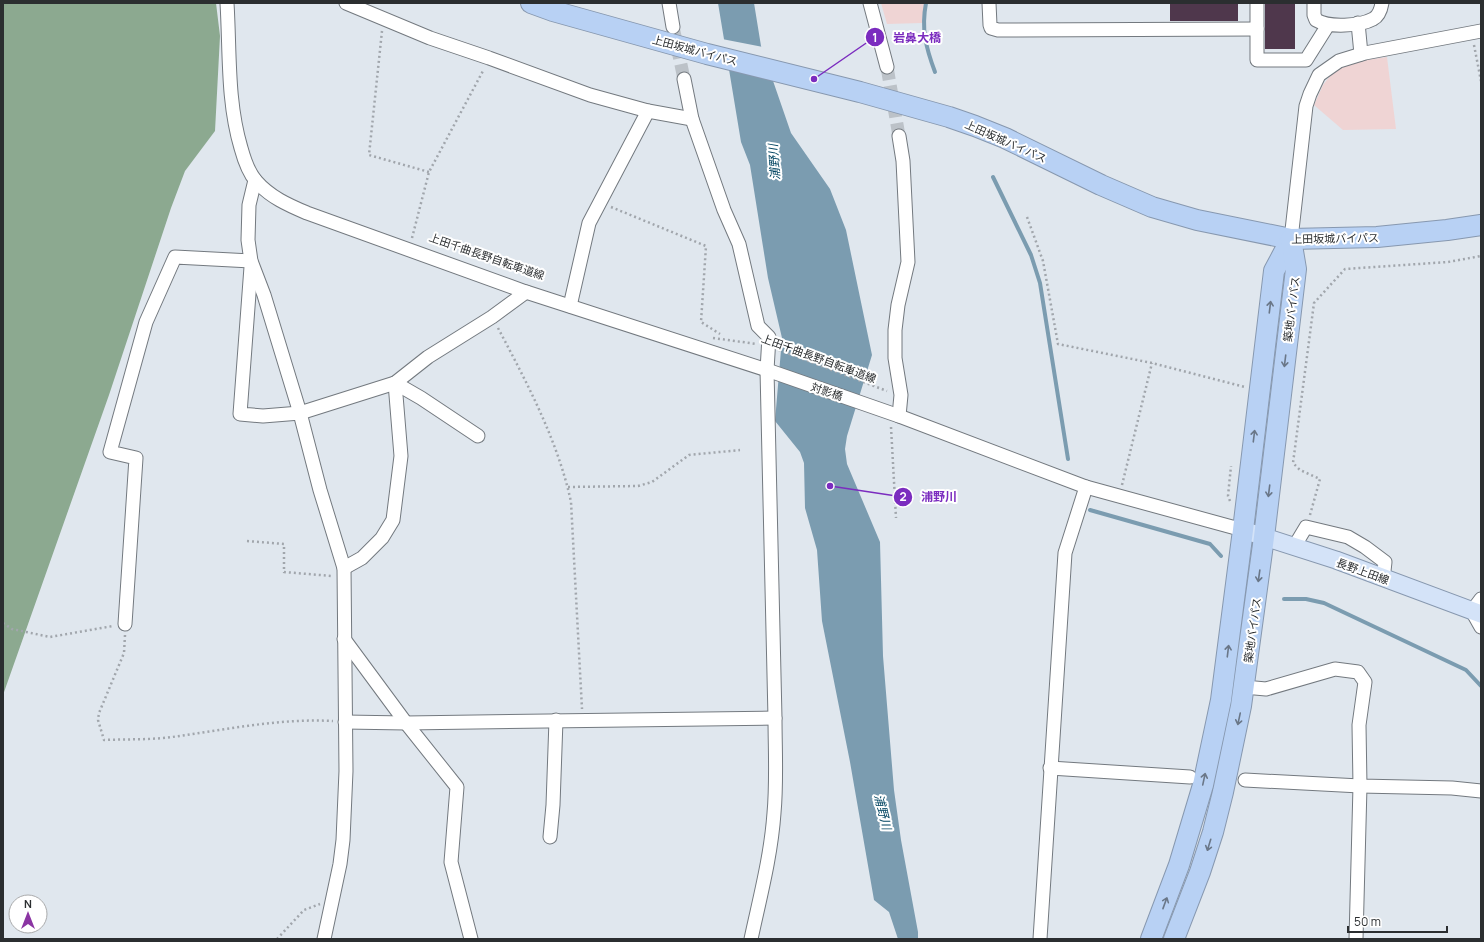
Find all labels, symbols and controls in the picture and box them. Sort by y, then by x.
callout: 岩鼻大橋 [865,25,949,49]
text: 1 [872,29,878,46]
text: 岩鼻大橋 [893,29,942,46]
street label: 上田坂城バイパス [651,31,739,69]
street label: 上田坂城バイパス [963,116,1049,166]
water label: 浦野川 [764,141,784,181]
street label: 上田千曲長野自転車道線 [427,229,547,283]
street label: 上田坂城バイパス [1291,230,1379,246]
street label: 築地バイパス [1280,275,1302,343]
one-way arrow [1266,301,1274,314]
street label: 上田千曲長野自転車道線 [760,330,878,386]
one-way arrow [1281,354,1288,367]
street label: 対影橋 [809,379,845,403]
one-way arrow [1251,430,1258,443]
one-way arrow [1266,484,1273,497]
callout: 浦野川 [893,485,965,509]
text: 2 [899,488,907,505]
text: 浦野川 [921,488,957,505]
street label: 長野上田線 [1335,555,1391,587]
one-way arrow [1255,569,1263,582]
street label: 築地バイパス [1240,596,1264,664]
one-way arrow [1224,645,1231,658]
one-way arrow [1234,712,1242,725]
one-way arrow [1201,772,1209,785]
water label: 浦野川 [870,792,896,833]
one-way arrow [1205,838,1212,851]
north arrow [8,894,48,934]
text: N [24,896,32,911]
one-way arrow [1162,897,1170,909]
scale bar [1348,908,1447,934]
text: 50 m [1354,913,1381,930]

